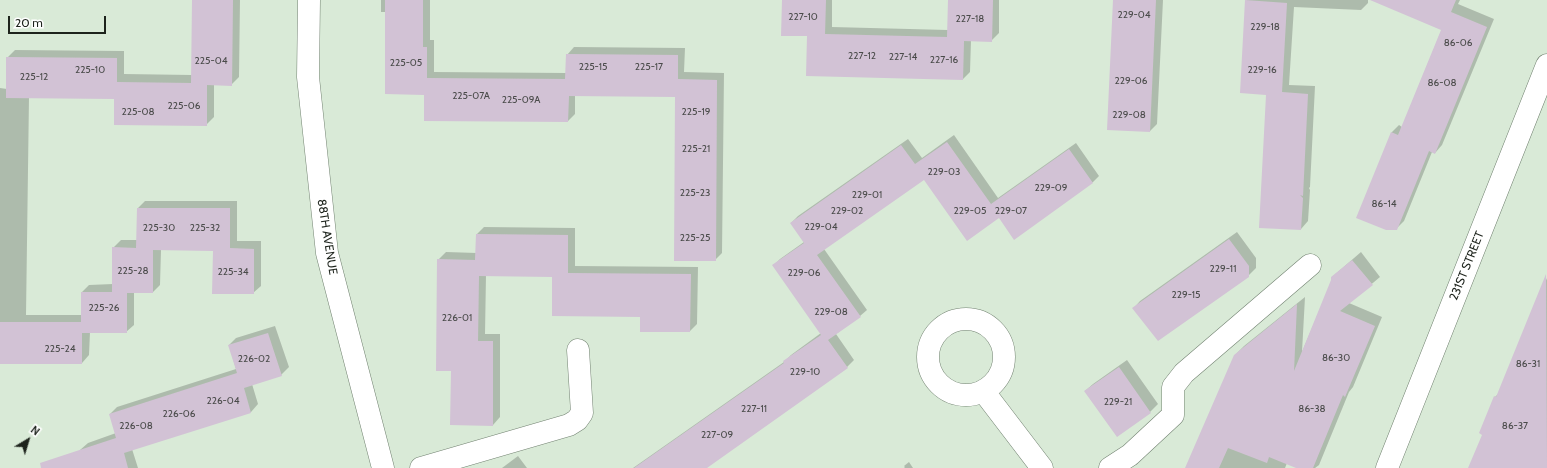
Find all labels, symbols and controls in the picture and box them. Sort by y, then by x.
scale bar [10,8,108,34]
house number: 229-04 [1117,9,1151,21]
house number: 227-10 [788,11,818,23]
house number: 227-18 [956,13,984,25]
text: 20 m [15,15,43,30]
house number: 229-18 [1250,21,1280,33]
house number: 86-06 [1444,37,1472,49]
house number: 227-12 [848,50,876,62]
house number: 227-14 [889,51,917,63]
house number: 227-16 [930,54,958,66]
house number: 225-04 [195,55,227,67]
house number: 225-05 [390,57,422,69]
house number: 225-15 [579,61,607,73]
house number: 225-17 [635,61,663,73]
house number: 225-10 [75,64,105,76]
house number: 229-16 [1247,64,1277,76]
house number: 225-12 [20,71,48,83]
house number: 229-06 [1114,75,1148,87]
house number: 86-08 [1427,77,1457,89]
house number: 225-07A [452,90,490,102]
house number: 225-09A [502,94,540,106]
house number: 225-06 [168,100,200,112]
house number: 225-08 [121,106,155,118]
house number: 225-19 [682,106,710,118]
house number: 229-08 [1112,109,1146,121]
house number: 225-21 [682,143,710,155]
house number: 229-03 [928,166,960,178]
house number: 229-09 [1034,182,1068,194]
house number: 225-23 [680,187,710,199]
house number: 229-01 [852,189,882,201]
street label: 88TH AVENUE [314,198,340,276]
house number: 86-14 [1372,198,1396,210]
house number: 229-02 [831,205,863,217]
house number: 229-05 [954,205,986,217]
house number: 229-07 [995,205,1027,217]
house number: 229-04 [804,221,838,233]
house number: 225-30 [143,222,175,234]
house number: 225-32 [190,222,220,234]
street label: 231ST STREET [1447,229,1487,303]
house number: 225-25 [680,232,710,244]
house number: 229-11 [1210,263,1236,275]
house number: 225-28 [117,265,149,277]
house number: 225-34 [217,266,249,278]
house number: 229-06 [787,267,821,279]
house number: 229-15 [1172,289,1200,301]
house number: 225-26 [89,302,119,314]
house number: 229-08 [814,306,848,318]
house number: 226-01 [442,312,472,324]
house number: 225-24 [45,343,75,355]
house number: 86-30 [1322,352,1350,364]
house number: 226-02 [238,353,270,365]
house number: 86-31 [1516,358,1540,370]
house number: 229-10 [790,366,820,378]
house number: 226-04 [206,395,240,407]
house number: 229-21 [1104,396,1132,408]
house number: 227-11 [741,403,767,415]
house number: 86-38 [1298,403,1326,415]
house number: 226-06 [162,408,196,420]
north arrow [8,420,48,460]
house number: 226-08 [119,420,153,432]
house number: 86-37 [1502,420,1528,432]
text: N [28,423,43,438]
house number: 227-09 [701,429,733,441]

